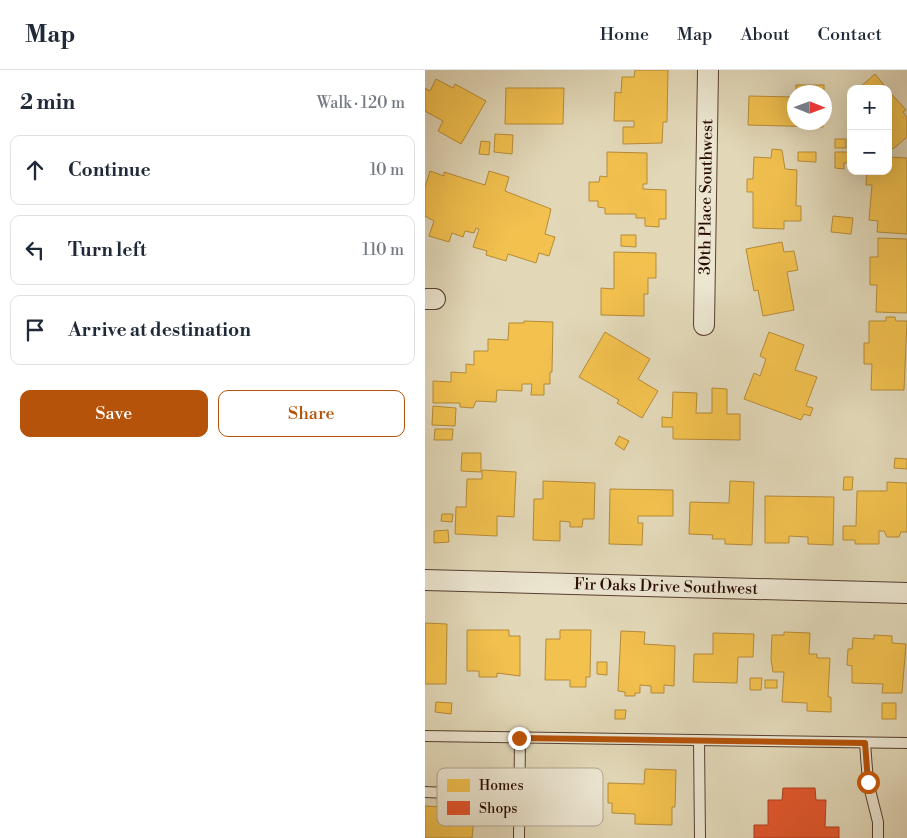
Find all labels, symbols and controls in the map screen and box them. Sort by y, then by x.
text: Map [25,20,75,50]
text: Home [600,23,649,46]
text: Map [677,23,713,46]
text: About [741,23,790,46]
text: Contact [818,23,882,46]
north arrow [787,85,832,130]
map controls [847,85,892,175]
button: + [847,85,892,130]
text: 2 min [20,90,75,116]
text: Walk · 120 m [317,93,405,113]
street label: 30th Place Southwest [695,119,717,275]
button: − [847,130,892,175]
icon: ahead [21,156,49,184]
text: Continue [68,158,151,182]
text: 10 m [370,160,404,180]
icon: left [21,236,49,264]
text: Turn left [68,238,147,262]
text: 110 m [362,240,404,260]
icon: arrive [21,316,49,344]
text: Arrive at destination [68,318,251,342]
button: Save [20,390,208,437]
button: Share [218,390,405,437]
street label: Fir Oaks Drive Southwest [574,574,759,599]
route end [508,727,531,750]
legend [437,768,603,826]
route start [857,771,880,794]
text: Homes [479,777,524,795]
text: Shops [479,800,517,818]

